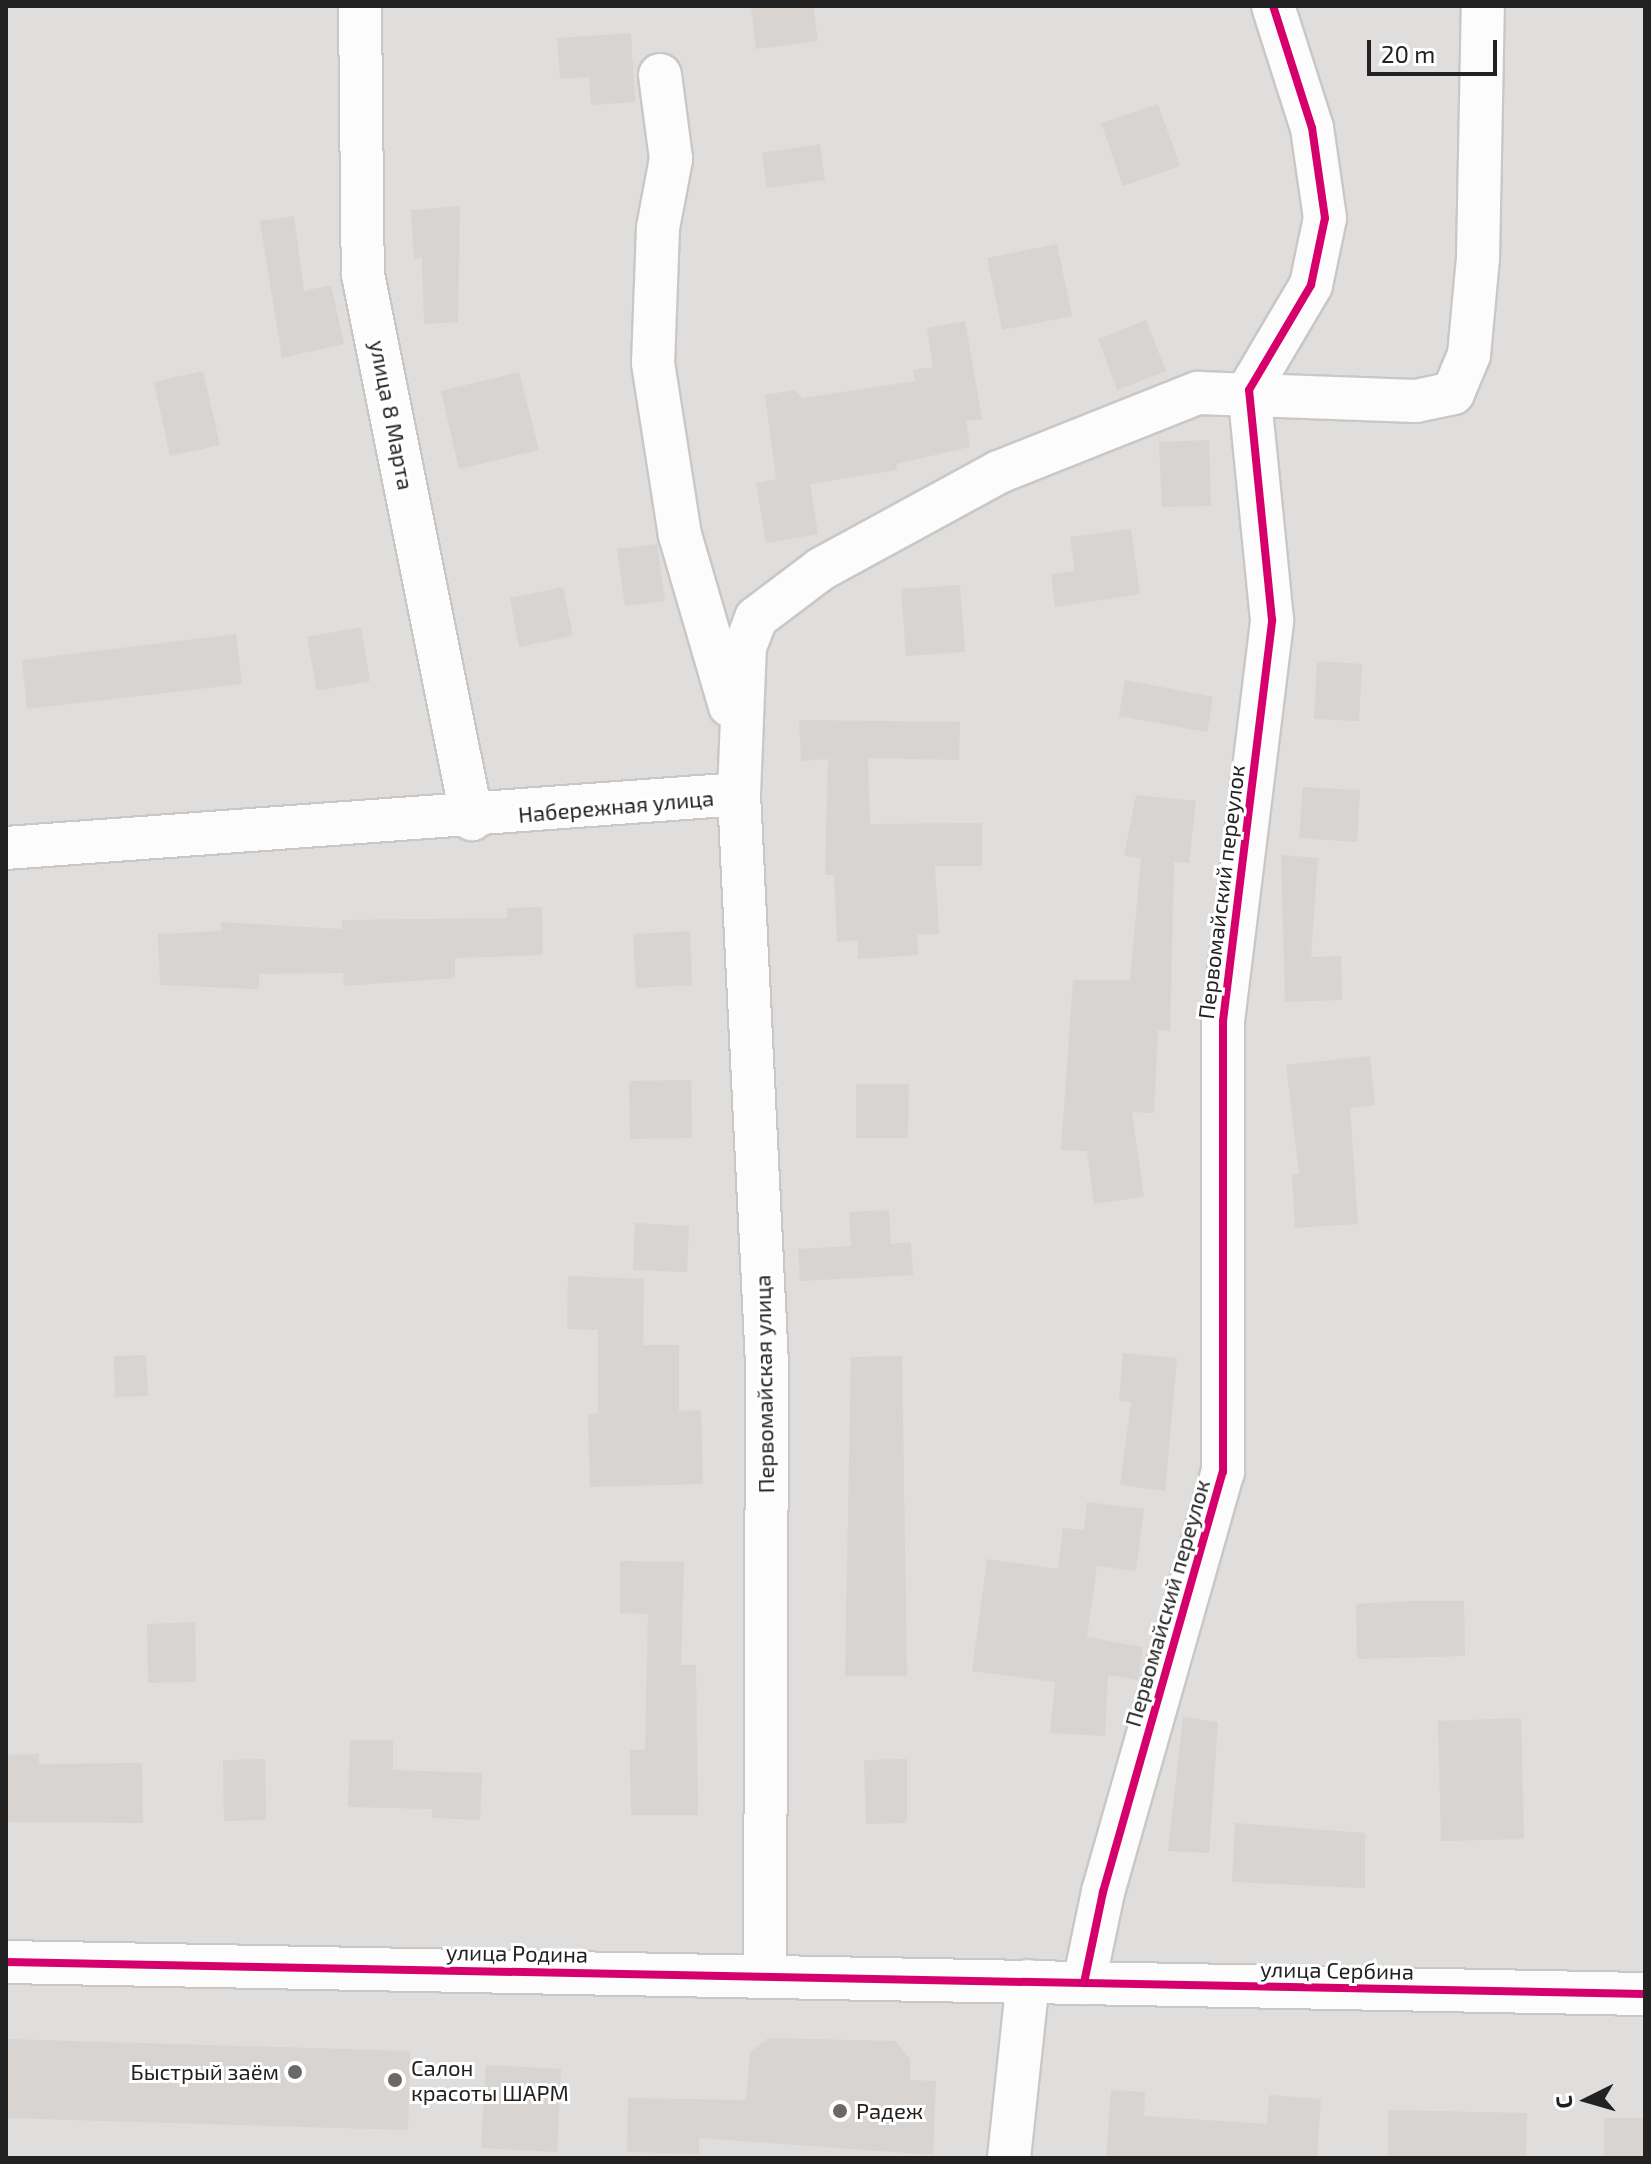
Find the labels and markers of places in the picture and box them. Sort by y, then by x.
place label: Салон красоты ШАРМ [411,2054,569,2106]
place label: Быстрый заём [130,2059,279,2085]
marker: Быстрый заём [286,2063,304,2081]
marker: Салон красоты ШАРМ [386,2071,404,2089]
place label: Радеж [856,2098,923,2124]
marker: Радеж [831,2102,849,2120]

